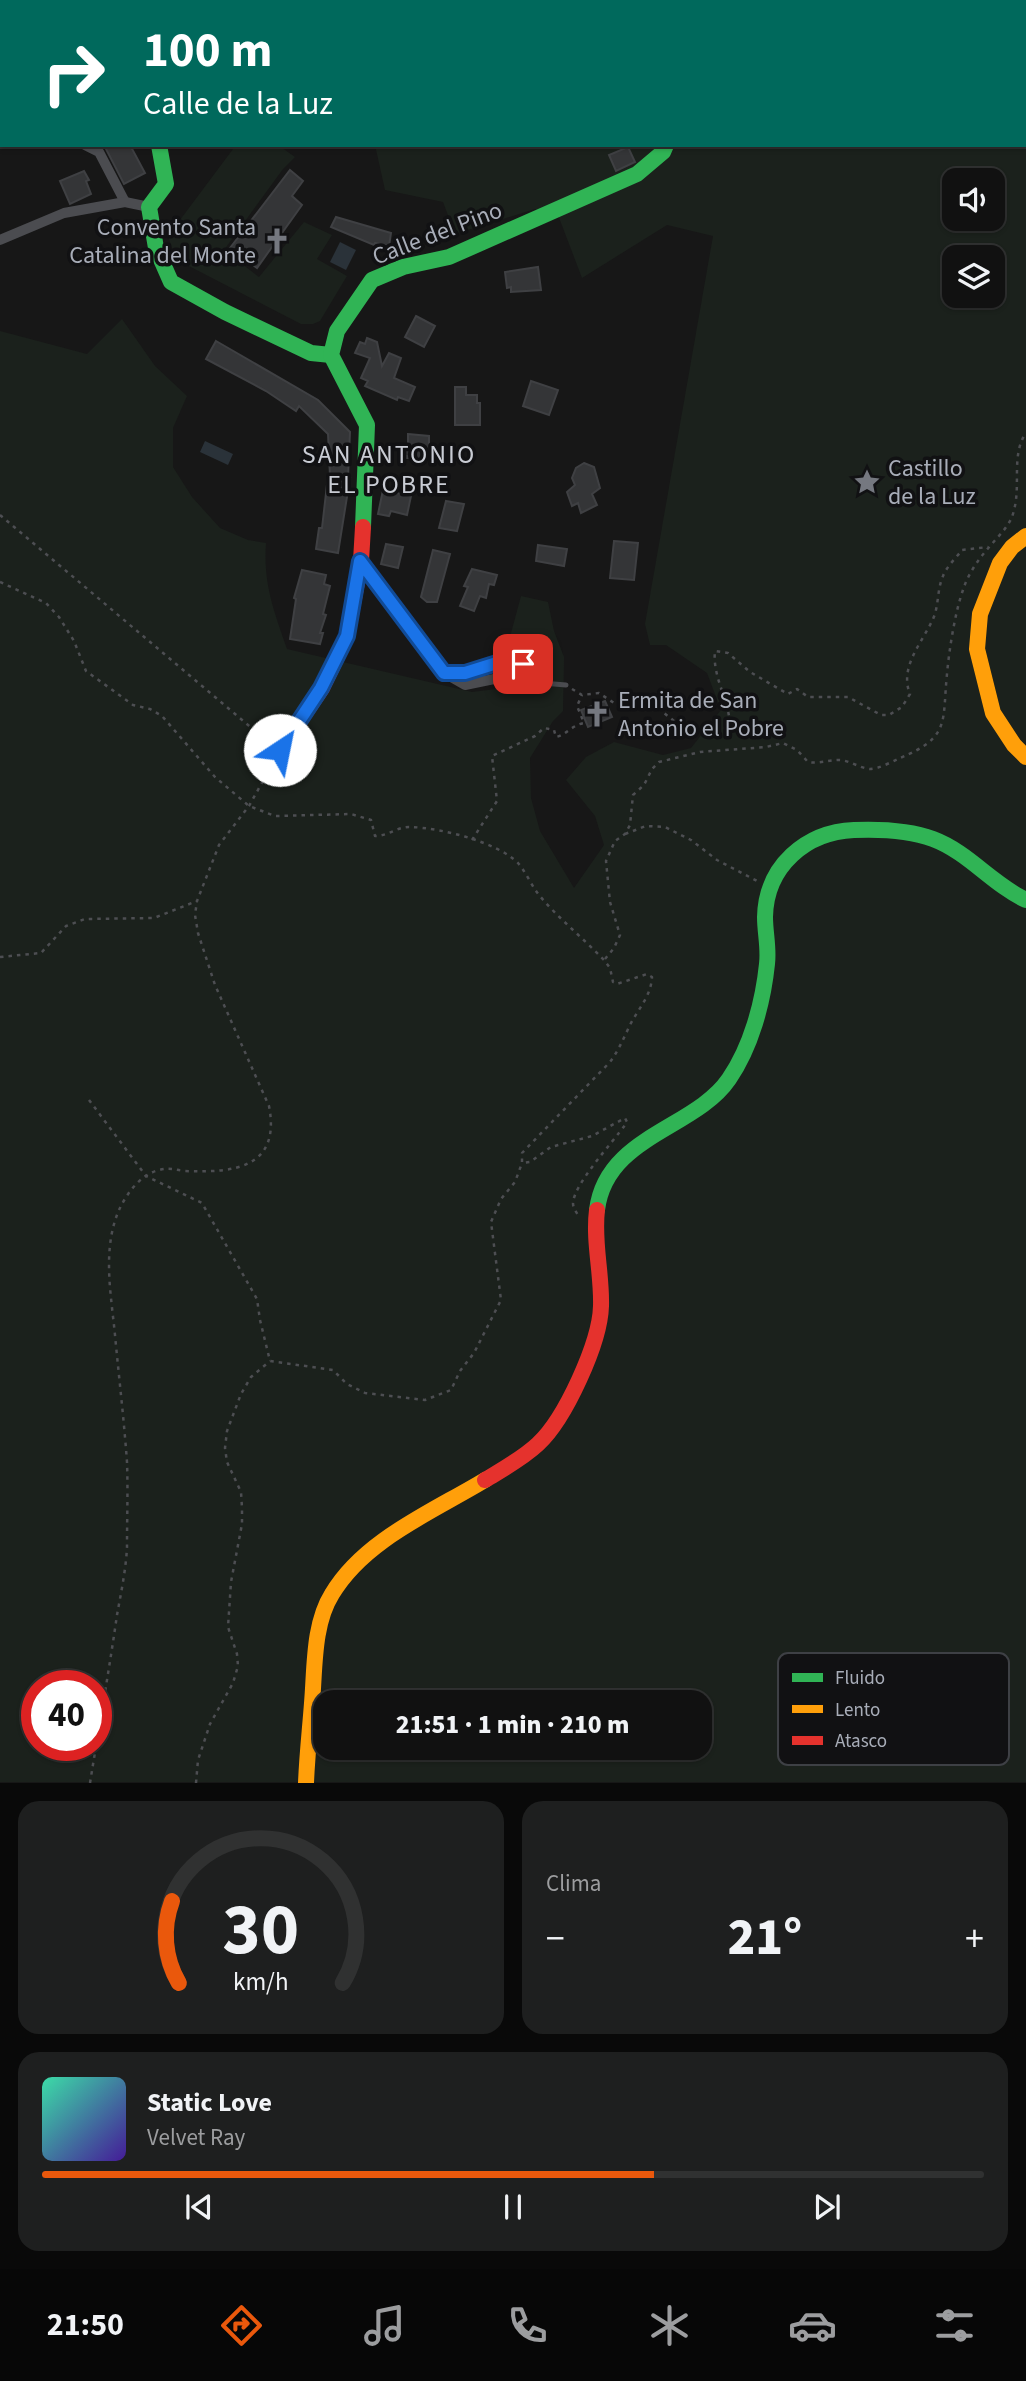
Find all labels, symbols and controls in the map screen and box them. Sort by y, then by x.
text: 100 m [143,16,272,86]
icon: right [28,28,119,119]
text: Calle de la Luz [143,81,333,127]
map controls [942,168,1005,308]
button: sound [942,168,1005,231]
street label: Calle del Pino [367,193,507,274]
place label: Convento Santa Catalina del Monte [69,210,256,273]
church icon: Convento Santa Catalina del Monte [262,226,292,256]
button: layers [942,245,1005,308]
district label: SAN ANTONIO EL POBRE [302,436,476,503]
place label: Castillo de la Luz [888,451,976,514]
place icon: Castillo de la Luz [852,467,882,497]
pin [493,634,553,694]
icon: arrive [504,645,542,683]
place label: Ermita de San Antonio el Pobre [618,683,784,746]
church icon: Ermita de San Antonio el Pobre [582,699,612,729]
position arrow [243,713,317,787]
legend [778,1653,1009,1765]
text: Fluido [835,1665,885,1692]
speed limit sign: 40 [21,1670,112,1761]
text: Lento [835,1697,880,1724]
text: 21:51 · 1 min · 210 m [396,1706,629,1743]
text: Atasco [835,1728,887,1755]
text: Clima [546,1867,601,1900]
text: 30 [223,1879,299,1983]
text: 21° [728,1901,802,1975]
text: − [546,1912,565,1966]
text: + [965,1912,984,1966]
text: km/h [233,1964,289,2000]
text: Static Love [147,2084,272,2121]
text: Velvet Ray [147,2121,245,2154]
icon: previous [180,2188,218,2226]
icon: pause [494,2188,532,2226]
icon: next [808,2188,846,2226]
icon: directions [217,2301,266,2350]
icon: music [360,2301,409,2350]
icon: phone [503,2301,552,2350]
icon: climate [645,2301,694,2350]
icon: car [788,2301,837,2350]
icon: filters [930,2301,979,2350]
text: 21:50 [47,2302,124,2348]

